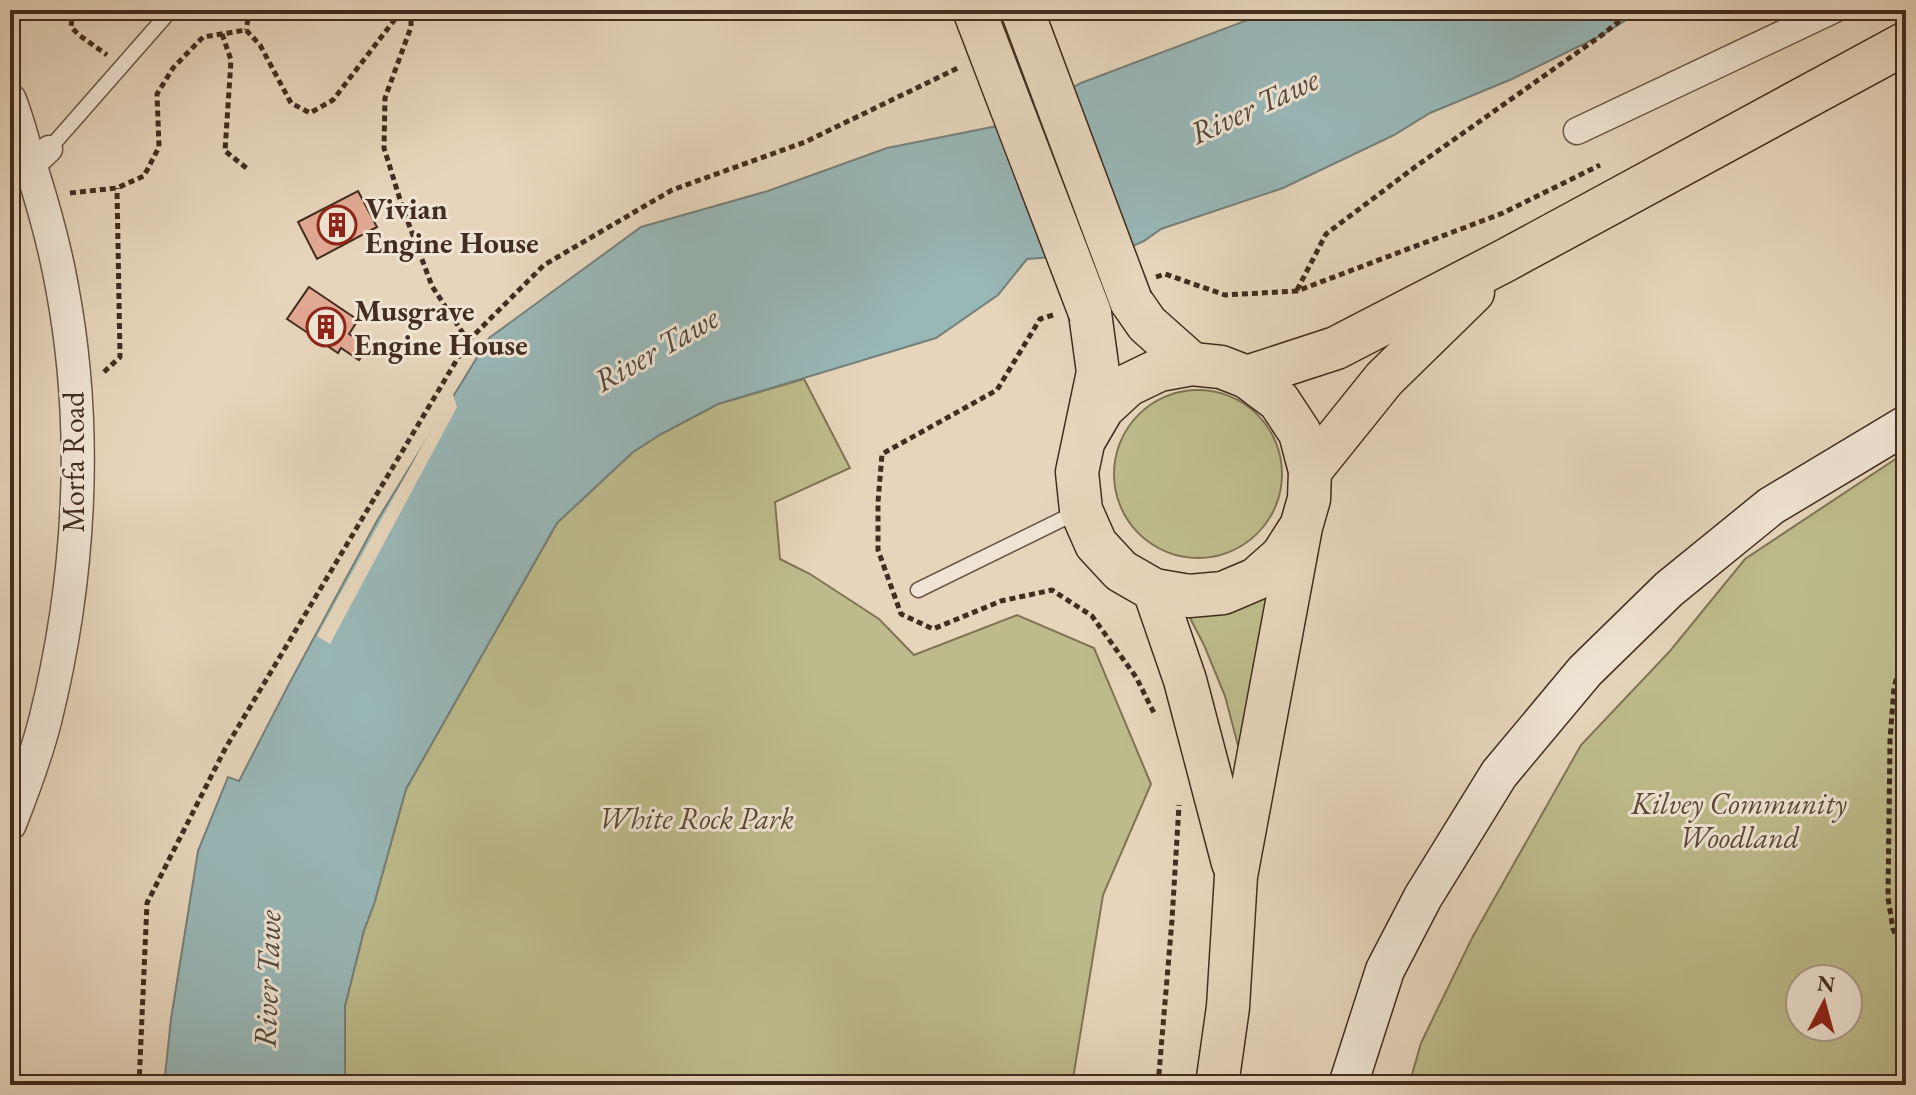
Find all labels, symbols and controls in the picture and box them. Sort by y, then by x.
water label: River Tawe [1183,57,1326,154]
place label: Vivian Engine House [365,189,539,262]
building icon: Vivian Engine House [316,204,358,246]
place label: Musgrave Engine House [354,291,528,364]
water label: River Tawe [586,296,727,402]
building icon: Musgrave Engine House [305,306,347,348]
street label: Morfa Road [54,391,93,532]
park label: Kilvey Community Woodland [1630,784,1847,857]
park label: White Rock Park [598,799,794,838]
water label: River Tawe [244,908,290,1049]
north arrow [1784,963,1864,1043]
text: N [1816,968,1837,999]

